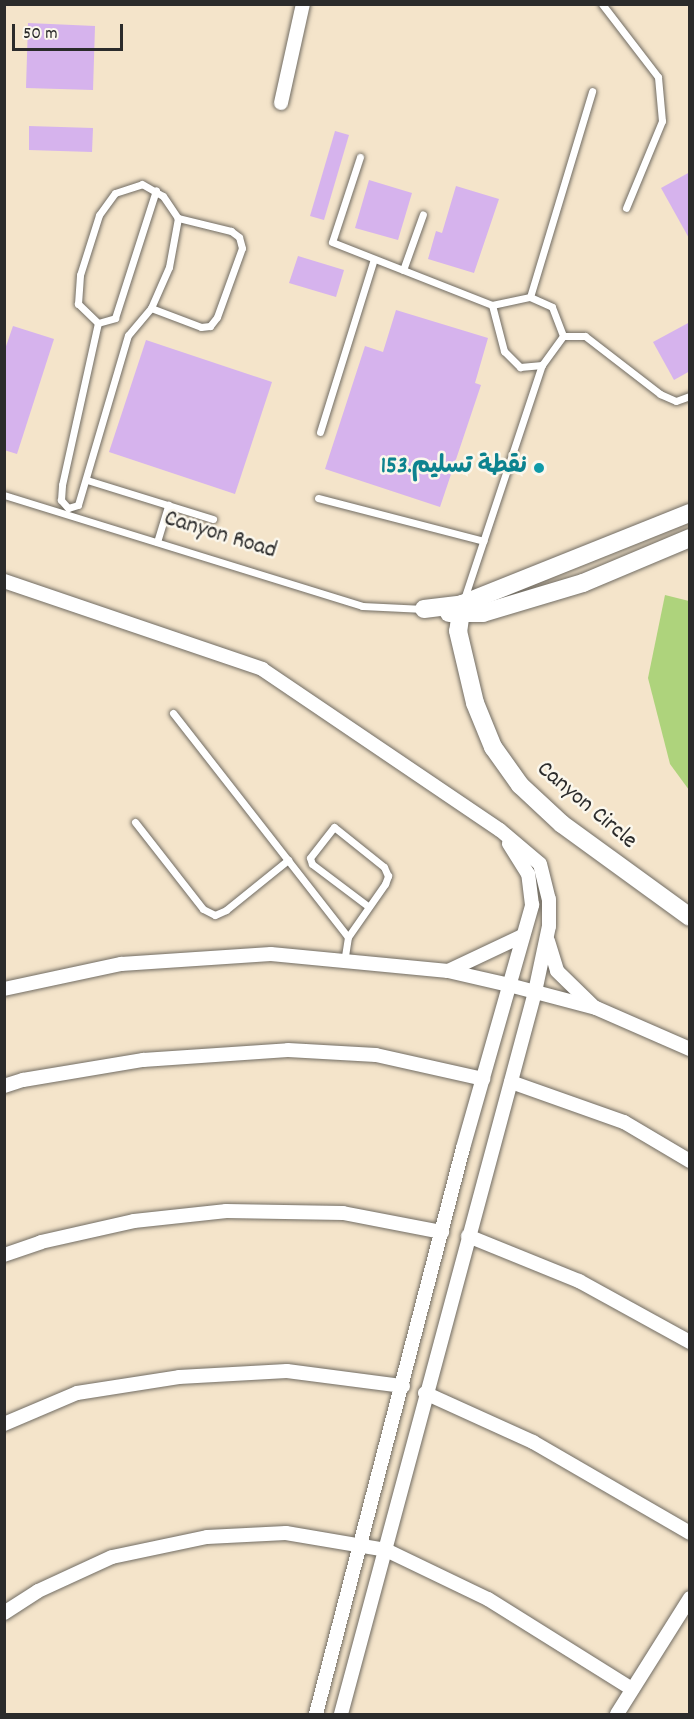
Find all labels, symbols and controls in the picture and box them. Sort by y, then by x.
scale bar [15,12,126,50]
text: 50 m [23,22,58,47]
place label: نقطة تسليم.153 [381,454,527,482]
marker: نقطة تسليم.153 [532,461,546,475]
street label: Canyon Road [160,505,280,567]
street label: Canyon Circle [530,756,642,856]

